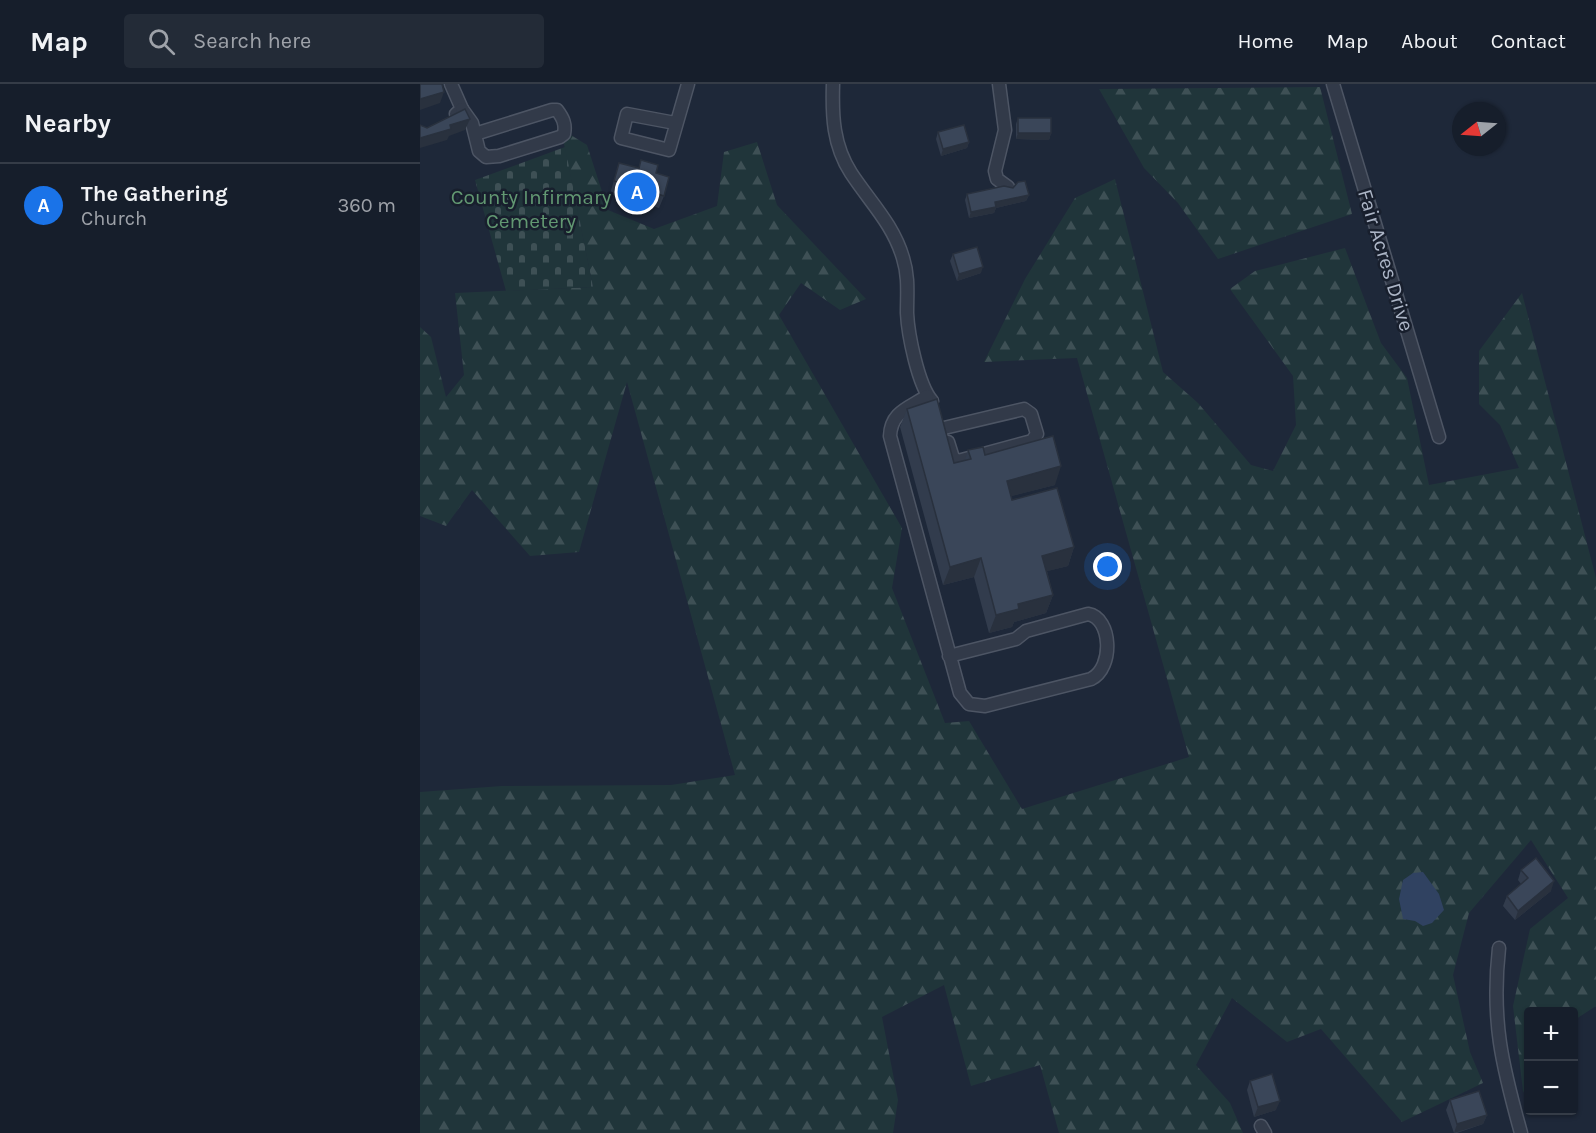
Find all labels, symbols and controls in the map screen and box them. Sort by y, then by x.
search box [124,14,544,68]
text: Map [30,25,88,58]
icon: search [145,25,178,58]
text: Search here [193,28,311,54]
text: Home [1238,29,1294,53]
text: Map [1327,29,1368,53]
text: About [1401,29,1458,53]
text: Contact [1491,29,1566,53]
north arrow [1452,102,1506,156]
text: Nearby [24,108,111,139]
pin: A [618,170,656,214]
text: The Gathering [81,181,228,207]
park label: County Infirmary Cemetery [451,185,612,233]
street label: Fair Acres Drive [1353,186,1419,334]
text: A [37,194,50,217]
text: 360 m [337,194,396,217]
text: Church [81,207,147,230]
your location [1093,552,1122,581]
map controls [1524,1007,1578,1115]
button: + [1524,1007,1578,1061]
button: − [1524,1061,1578,1115]

